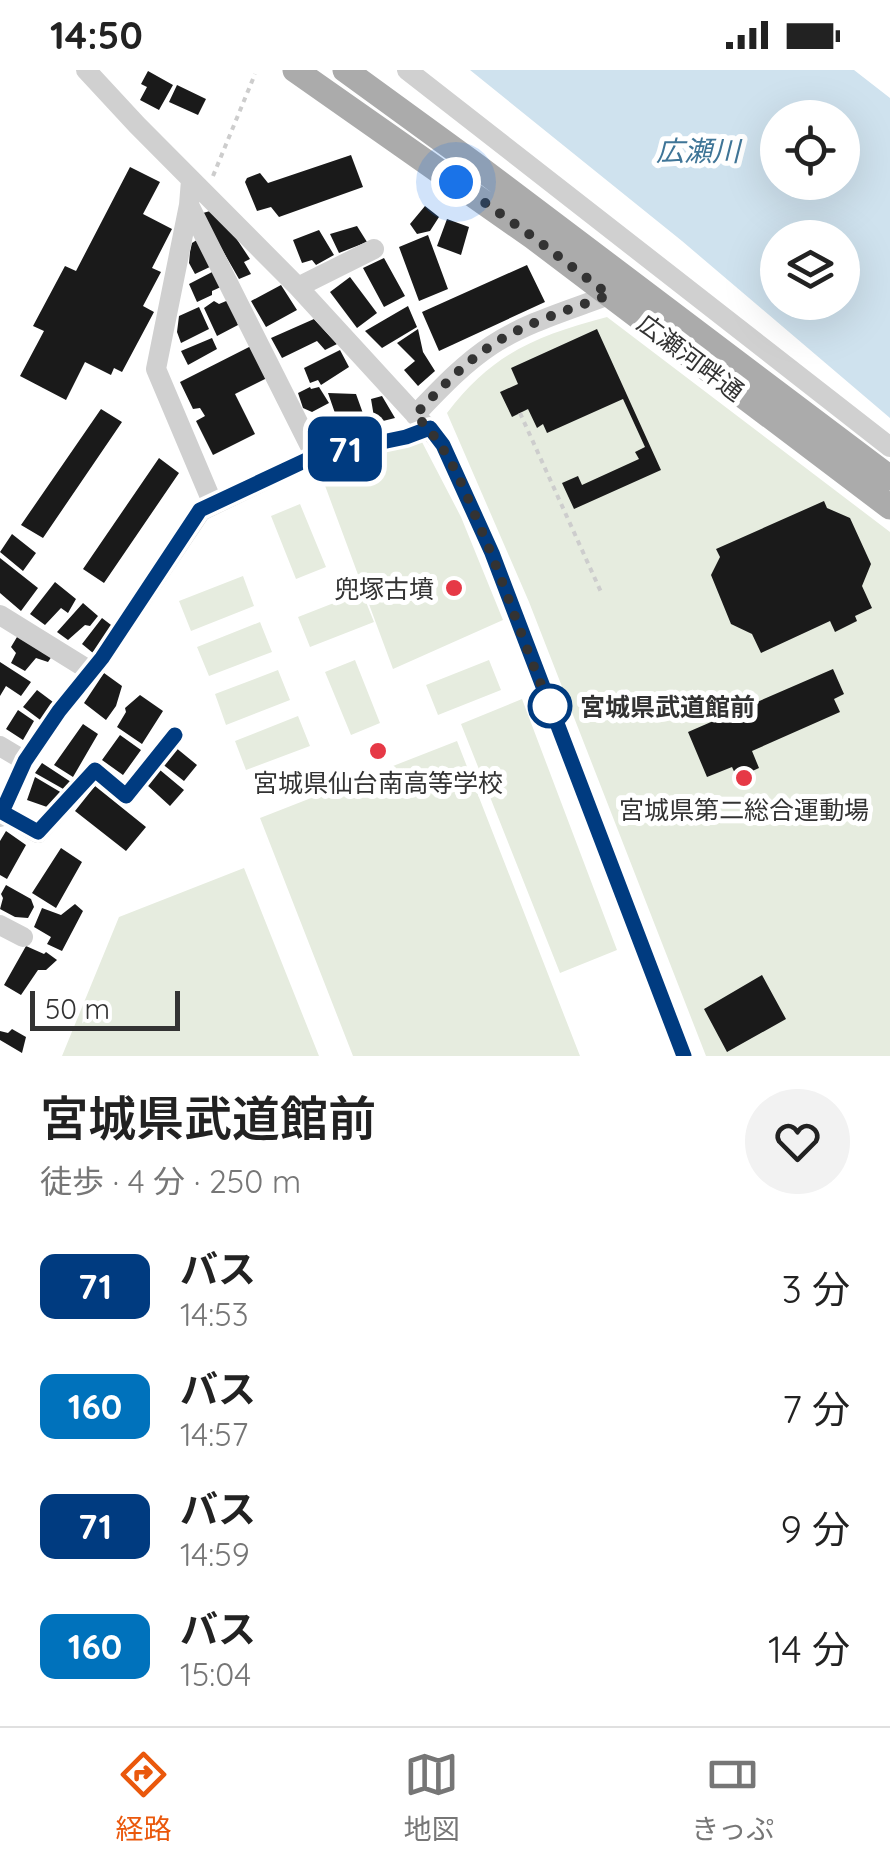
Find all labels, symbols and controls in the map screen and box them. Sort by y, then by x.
text: 14:50 [50,11,143,59]
map controls [760,100,860,320]
button: locate [760,100,860,200]
water label: 広瀬川 [656,133,743,168]
your location [431,157,481,207]
button: layers [760,220,860,320]
street label: 広瀬河畔通 [632,307,750,407]
line badge: 71 [300,416,390,482]
text: 71 [328,427,362,471]
place label: 兜塚古墳 [334,573,434,604]
marker: 兜塚古墳 [443,577,465,599]
marker: 宮城県武道館前 [529,685,571,727]
place label: 宮城県武道館前 [580,691,755,722]
marker: 宮城県仙台南高等学校 [367,740,389,762]
place label: 宮城県仙台南高等学校 [253,767,503,798]
marker: 宮城県第二総合運動場 [733,767,755,789]
place label: 宮城県第二総合運動場 [619,794,869,825]
scale bar [30,986,180,1030]
text: 50 m [45,991,110,1026]
text: 宮城県武道館前 [40,1088,376,1148]
button: heart [745,1089,850,1194]
text: 徒歩 · 4 分 · 250 m [40,1161,301,1201]
text: バス [180,1245,256,1293]
text: 71 [78,1264,112,1308]
text: 3 分 [782,1265,850,1313]
text: 14:53 [180,1294,248,1334]
text: バス [180,1365,256,1413]
text: 160 [68,1384,122,1428]
text: 7 分 [782,1385,850,1433]
text: 14:57 [180,1414,248,1454]
text: バス [180,1485,256,1533]
text: 71 [78,1504,112,1548]
text: 9 分 [780,1505,850,1553]
text: 14:59 [180,1534,250,1574]
text: バス [180,1605,256,1653]
text: 160 [68,1624,122,1668]
text: 14 分 [768,1625,850,1673]
text: 15:04 [180,1654,251,1694]
tab: 経路 [116,1747,172,1847]
tab: 地図 [404,1747,460,1847]
tab: きっぷ [691,1747,774,1847]

